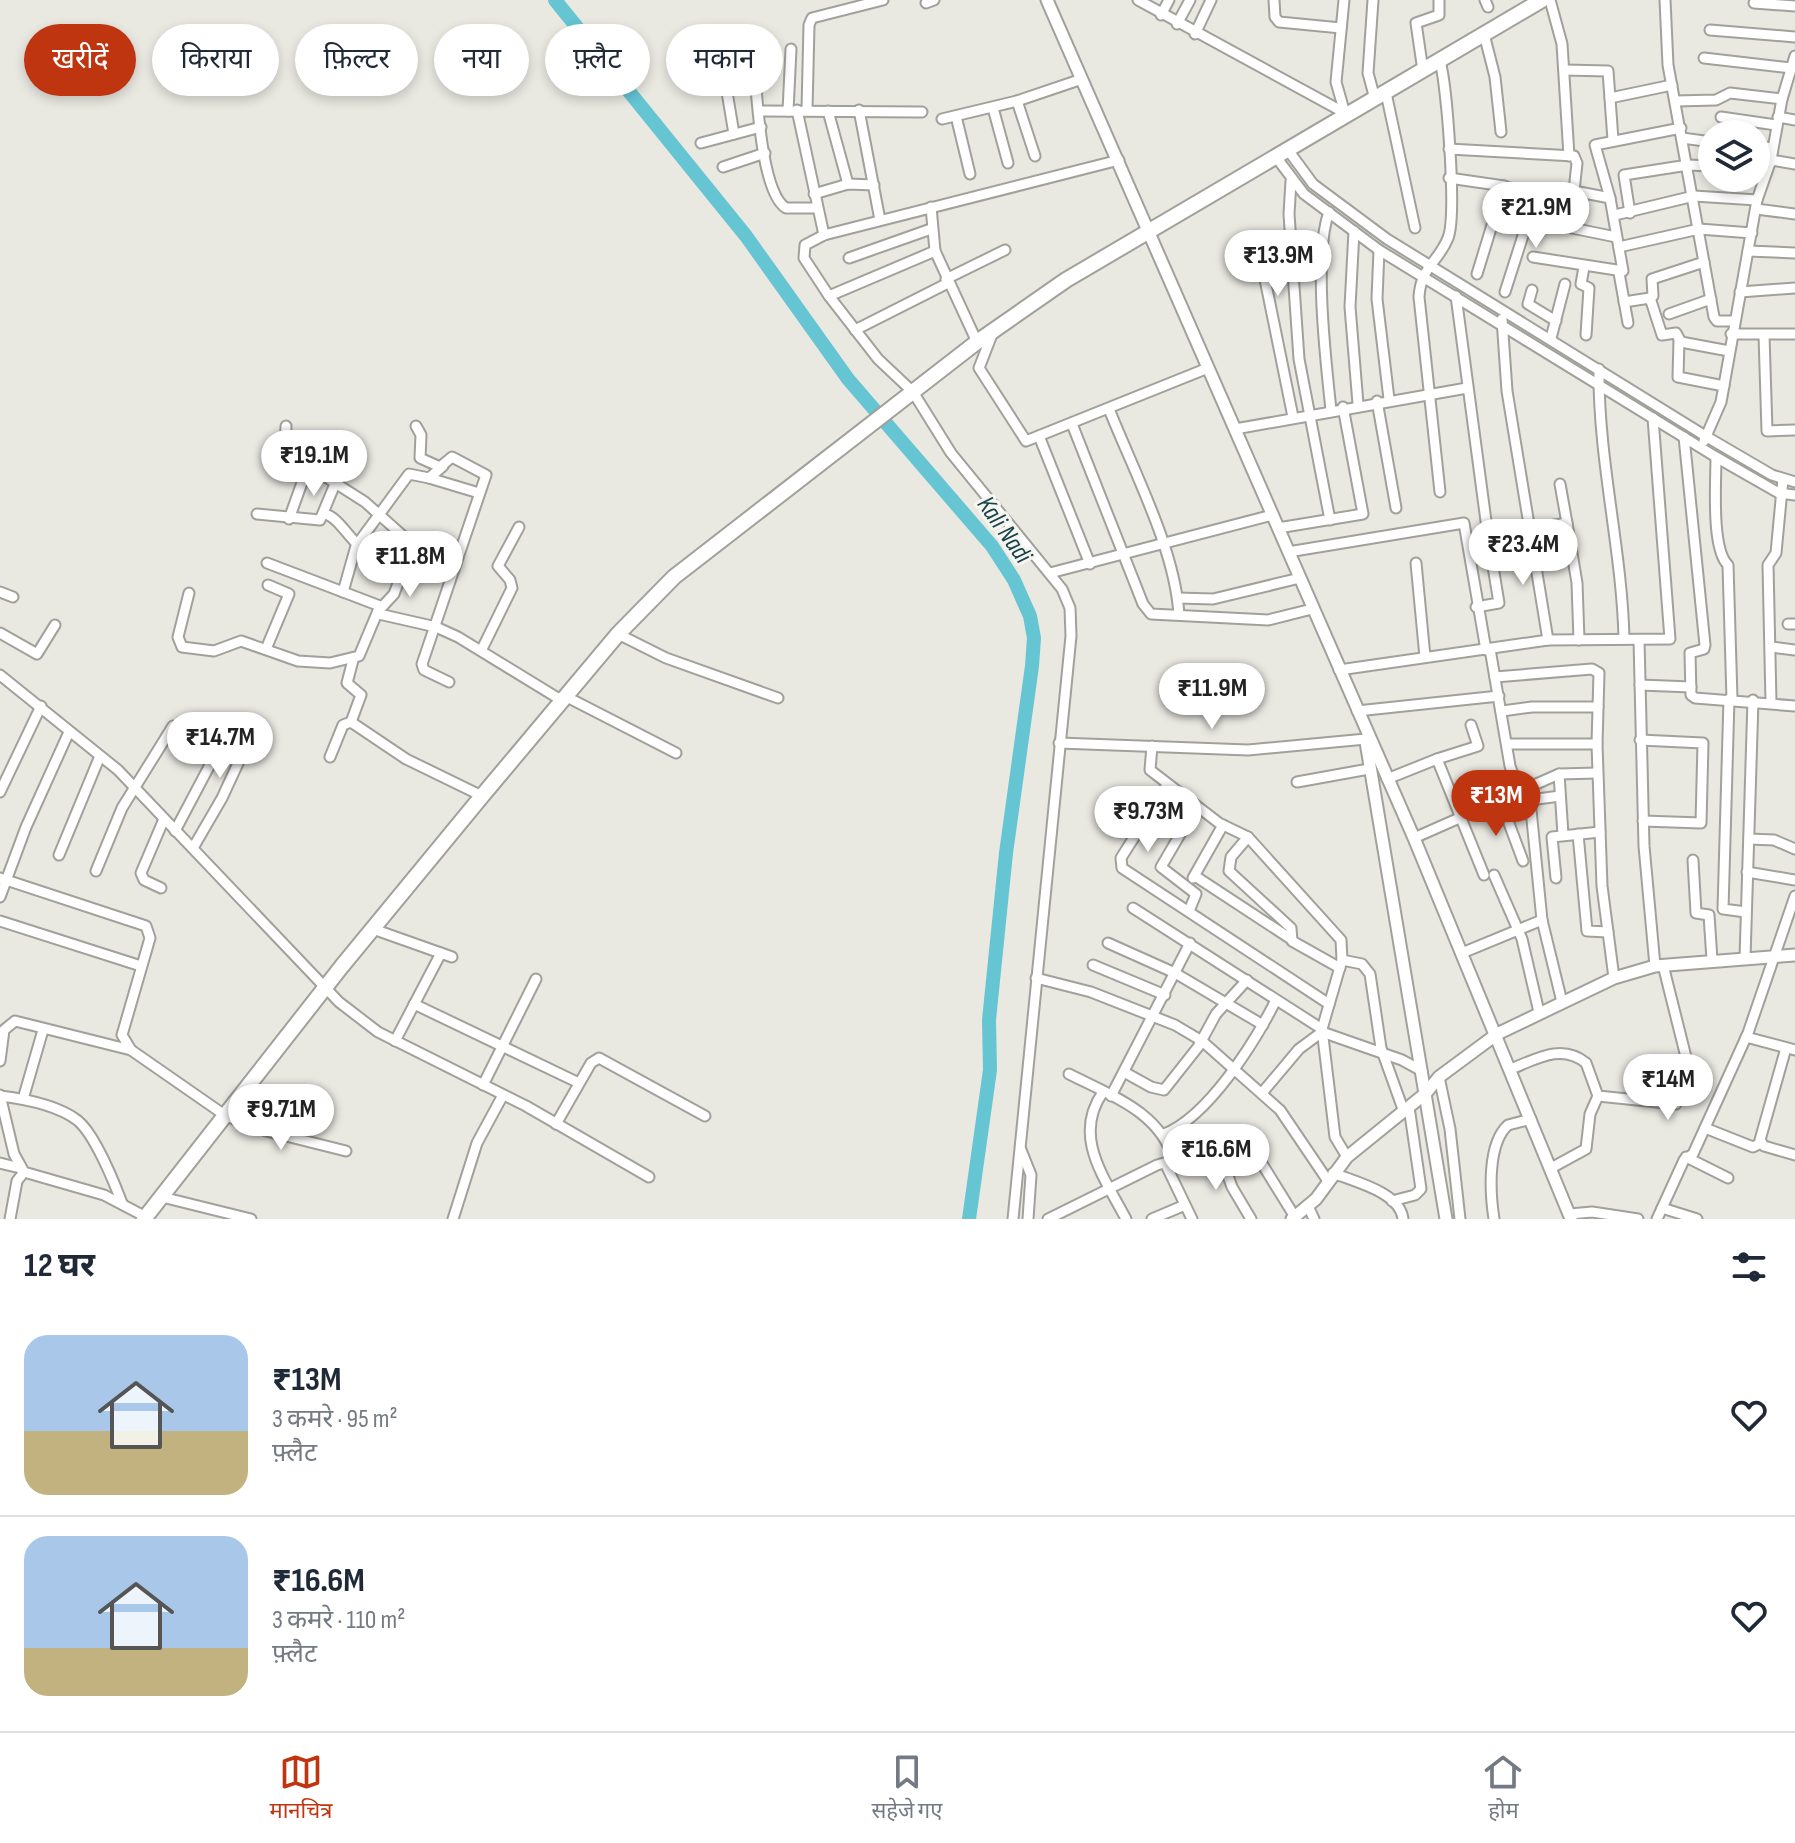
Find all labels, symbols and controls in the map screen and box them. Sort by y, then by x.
chip: खरीदें [24,24,136,96]
chip: किराया [152,24,279,96]
chip: फ़िल्टर [295,24,418,96]
chip: नया [434,24,529,96]
chip: फ़्लैट [545,24,650,96]
chip: मकान [666,24,783,96]
map controls [1698,120,1770,192]
button: layers [1698,120,1770,192]
pin: ₹21.9M [1471,182,1601,250]
text: ₹21.9M [1500,192,1572,223]
pin: ₹13.9M [1213,230,1343,298]
text: ₹13.9M [1242,240,1314,271]
pin: ₹19.1M [249,430,379,498]
text: ₹19.1M [279,440,349,471]
water label: Kali Nadi [970,491,1039,570]
pin: ₹23.4M [1458,519,1588,587]
text: ₹23.4M [1487,529,1559,560]
pin: ₹11.8M [345,531,475,599]
text: ₹11.8M [375,541,445,572]
pin: ₹11.9M [1147,663,1277,731]
text: ₹11.9M [1177,673,1247,704]
pin: ₹14.7M [155,712,285,780]
text: ₹14.7M [185,722,255,753]
pin: ₹13M [1449,770,1543,838]
text: ₹13M [1469,780,1523,811]
pin: ₹9.73M [1083,786,1213,854]
text: ₹9.73M [1112,796,1184,827]
pin: ₹14M [1621,1054,1715,1122]
text: ₹14M [1641,1064,1695,1095]
pin: ₹9.71M [216,1084,346,1152]
text: ₹9.71M [246,1094,316,1125]
pin: ₹16.6M [1151,1124,1281,1192]
text: ₹16.6M [1181,1134,1251,1165]
text: 12 घर [24,1245,95,1286]
icon: filters [1727,1245,1771,1289]
text: ₹13M [272,1359,342,1400]
icon: home [88,1367,184,1463]
icon: heart [1727,1393,1771,1437]
text: 3 कमरे · 95 m² [272,1404,397,1435]
text: फ़्लैट [272,1438,317,1469]
text: ₹16.6M [272,1560,365,1601]
icon: home [88,1568,184,1664]
icon: heart [1727,1594,1771,1638]
text: 3 कमरे · 110 m² [272,1605,405,1636]
text: फ़्लैट [272,1639,317,1670]
tab: मानचित्र [270,1750,332,1827]
tab: सहेजे गए [871,1750,942,1827]
tab: होम [1481,1750,1525,1827]

